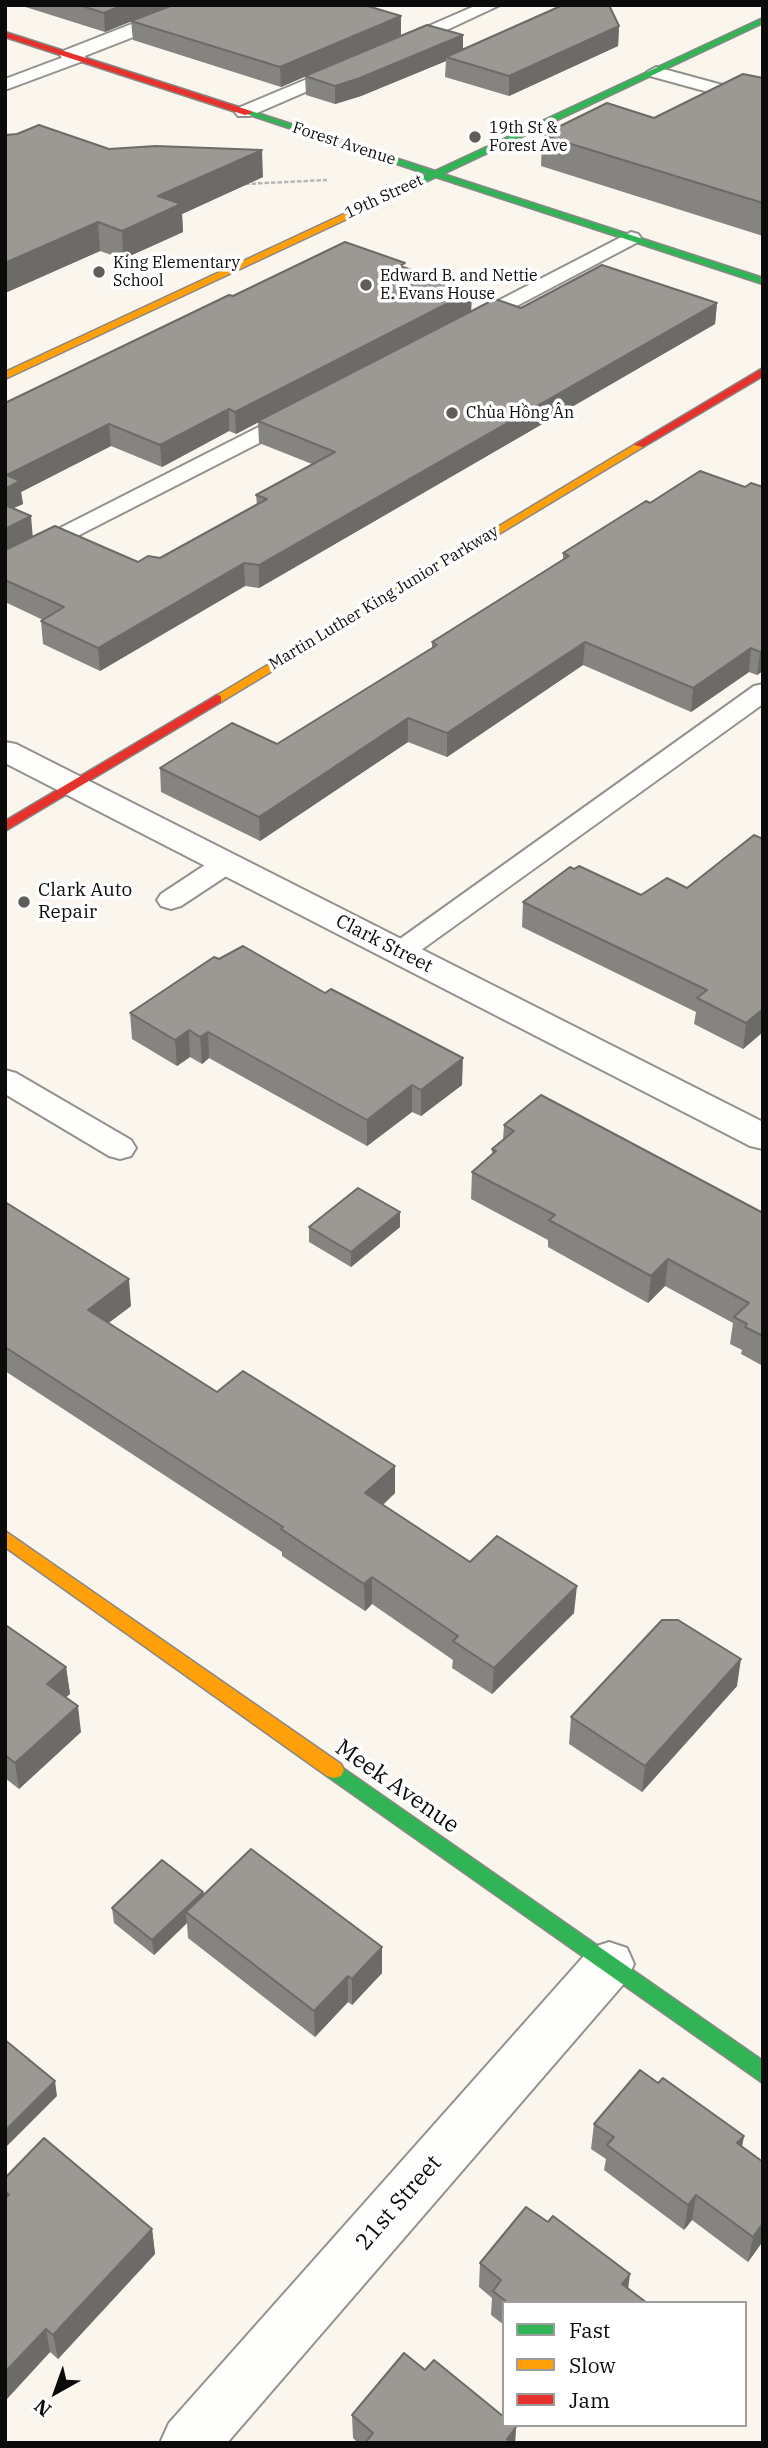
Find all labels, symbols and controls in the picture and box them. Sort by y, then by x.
street label: Forest Avenue [290,118,398,170]
place label: 19th St & Forest Ave [489,118,568,156]
marker: 19th St & Forest Ave [467,129,483,145]
street label: 19th Street [342,171,426,223]
place label: King Elementary School [113,253,240,291]
marker: King Elementary School [91,264,107,280]
place label: Edward B. and Nettie E. Evans House [380,266,538,304]
marker: Edward B. and Nettie E. Evans House [358,277,374,293]
place label: Chùa Hồng Ân [466,403,574,423]
marker: Chùa Hồng Ân [444,405,460,421]
street label: Martin Luther King Junior Parkway [266,522,502,674]
place label: Clark Auto Repair [38,880,132,924]
marker: Clark Auto Repair [16,894,32,910]
street label: Clark Street [332,910,436,978]
street label: Meek Avenue [330,1734,464,1840]
street label: 21st Street [350,2150,448,2256]
legend [502,2301,747,2427]
text: Fast [569,2316,610,2344]
text: Slow [569,2351,616,2379]
north arrow [21,2357,91,2427]
text: Jam [569,2386,610,2414]
text: N [29,2394,56,2422]

